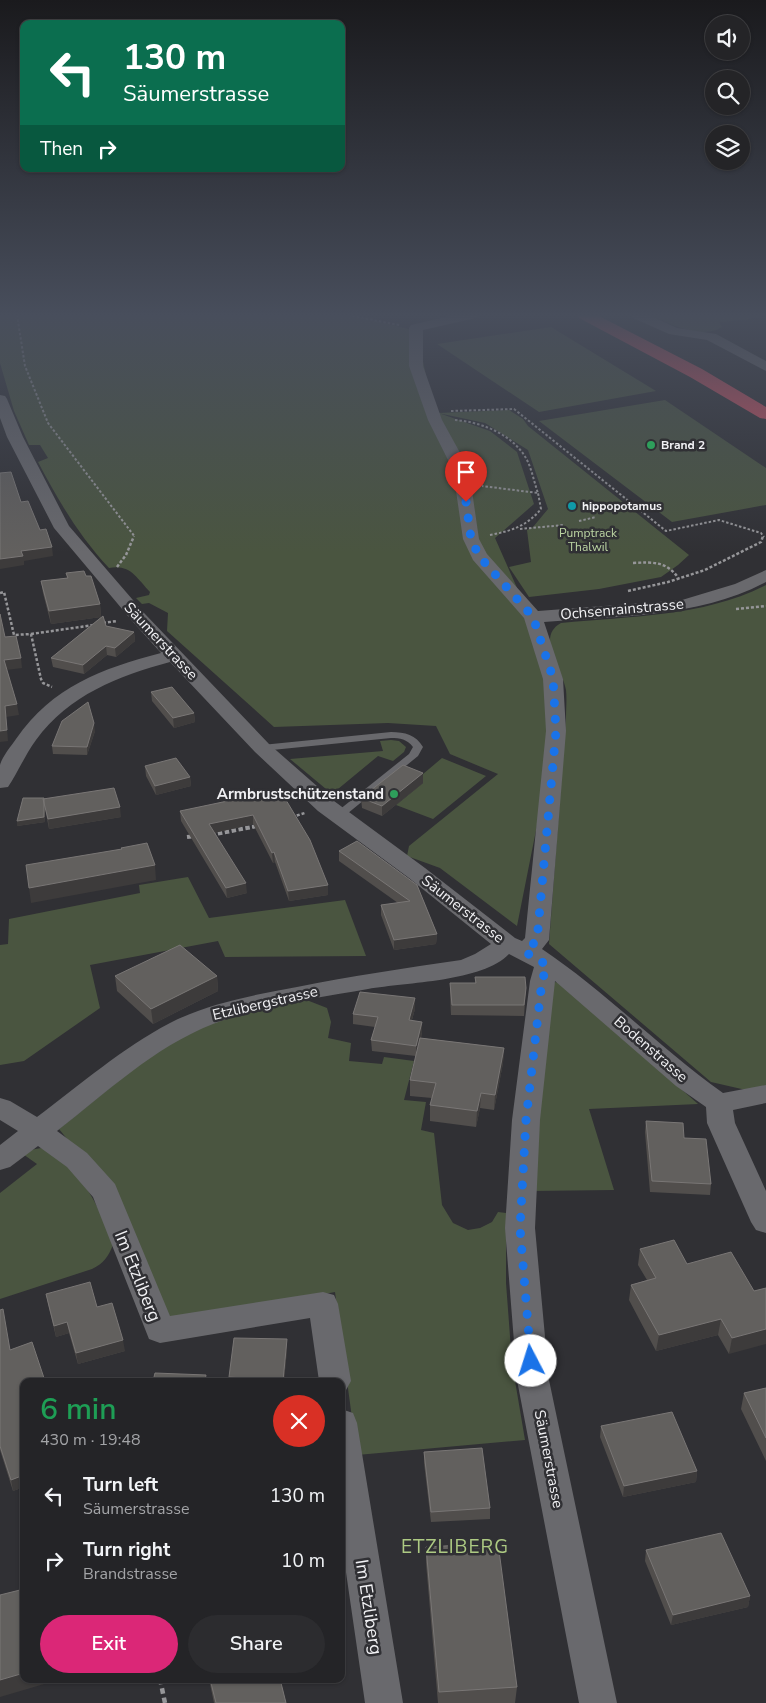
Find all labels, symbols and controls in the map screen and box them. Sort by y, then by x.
map controls [705,15,750,170]
button: sound [705,15,750,60]
text: 130 m [123,34,226,81]
icon: left [40,40,105,105]
button: search [705,70,750,115]
text: Säumerstrasse [123,79,269,109]
button: layers [705,125,750,170]
icon: right [93,135,121,163]
text: Then [40,136,83,162]
place label: Brand 2 [661,437,705,453]
marker: Brand 2 [645,439,657,451]
pin [445,451,487,502]
icon: arrive [452,458,480,486]
place label: hippopotamus [582,498,662,514]
marker: hippopotamus [566,500,578,512]
park label: Pumptrack Thalwil [559,525,618,555]
street label: Ochsenrainstrasse [559,594,685,624]
street label: Säumerstrasse [120,598,202,684]
place label: Armbrustschützenstand [217,784,384,804]
marker: Armbrustschützenstand [388,788,400,800]
street label: Säumerstrasse [418,870,508,948]
street label: Etzlibergstrasse [210,981,320,1025]
street label: Bodenstrasse [610,1011,692,1087]
street label: Im Etzliberg [109,1227,167,1325]
position arrow [504,1334,556,1386]
text: 6 min [40,1389,116,1430]
button: close [273,1395,325,1447]
street label: Säumerstrasse [530,1408,568,1510]
text: 430 m · 19:48 [40,1429,141,1451]
text: Turn left [83,1472,158,1498]
icon: left [40,1482,68,1510]
text: 130 m [270,1483,325,1509]
text: Säumerstrasse [83,1498,189,1520]
district label: ETZLIBERG [401,1534,509,1560]
text: Turn right [83,1537,170,1563]
icon: right [40,1547,68,1575]
text: 10 m [281,1548,325,1574]
street label: Im Etzliberg [350,1558,388,1656]
text: Brandstrasse [83,1563,178,1585]
button: Exit [40,1615,178,1673]
button: Share [188,1615,325,1673]

